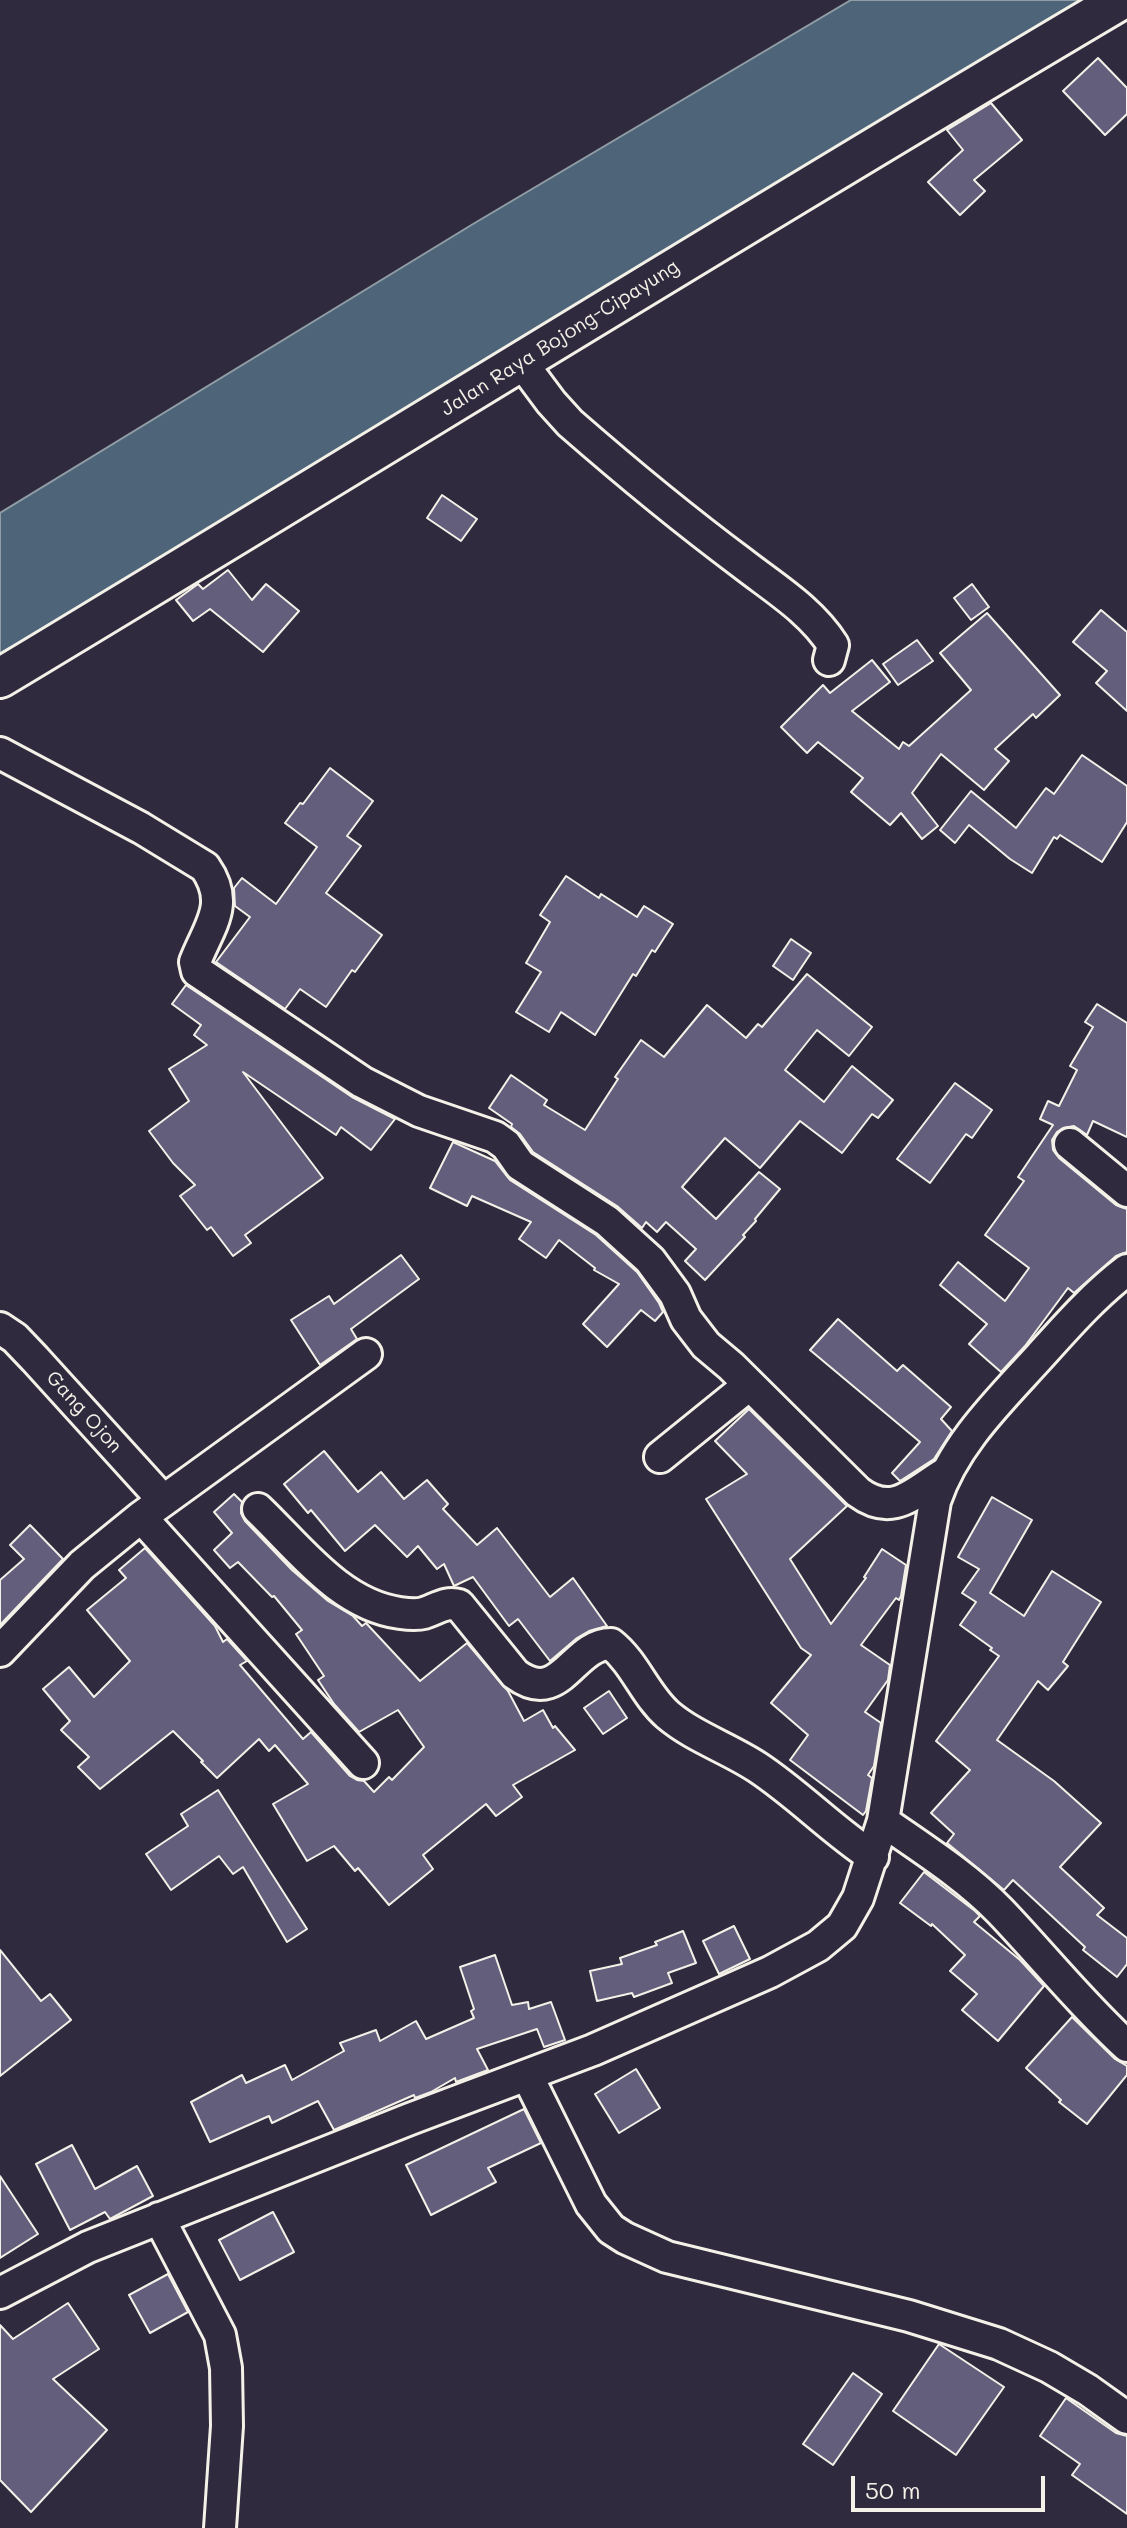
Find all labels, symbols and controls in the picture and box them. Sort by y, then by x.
street label: Jalan Raya Bojong-Cipayung [437,255,683,421]
street label: Gang Ojon [41,1366,127,1458]
scale bar [855,2460,1049,2510]
text: 50 m [865,2474,921,2505]

